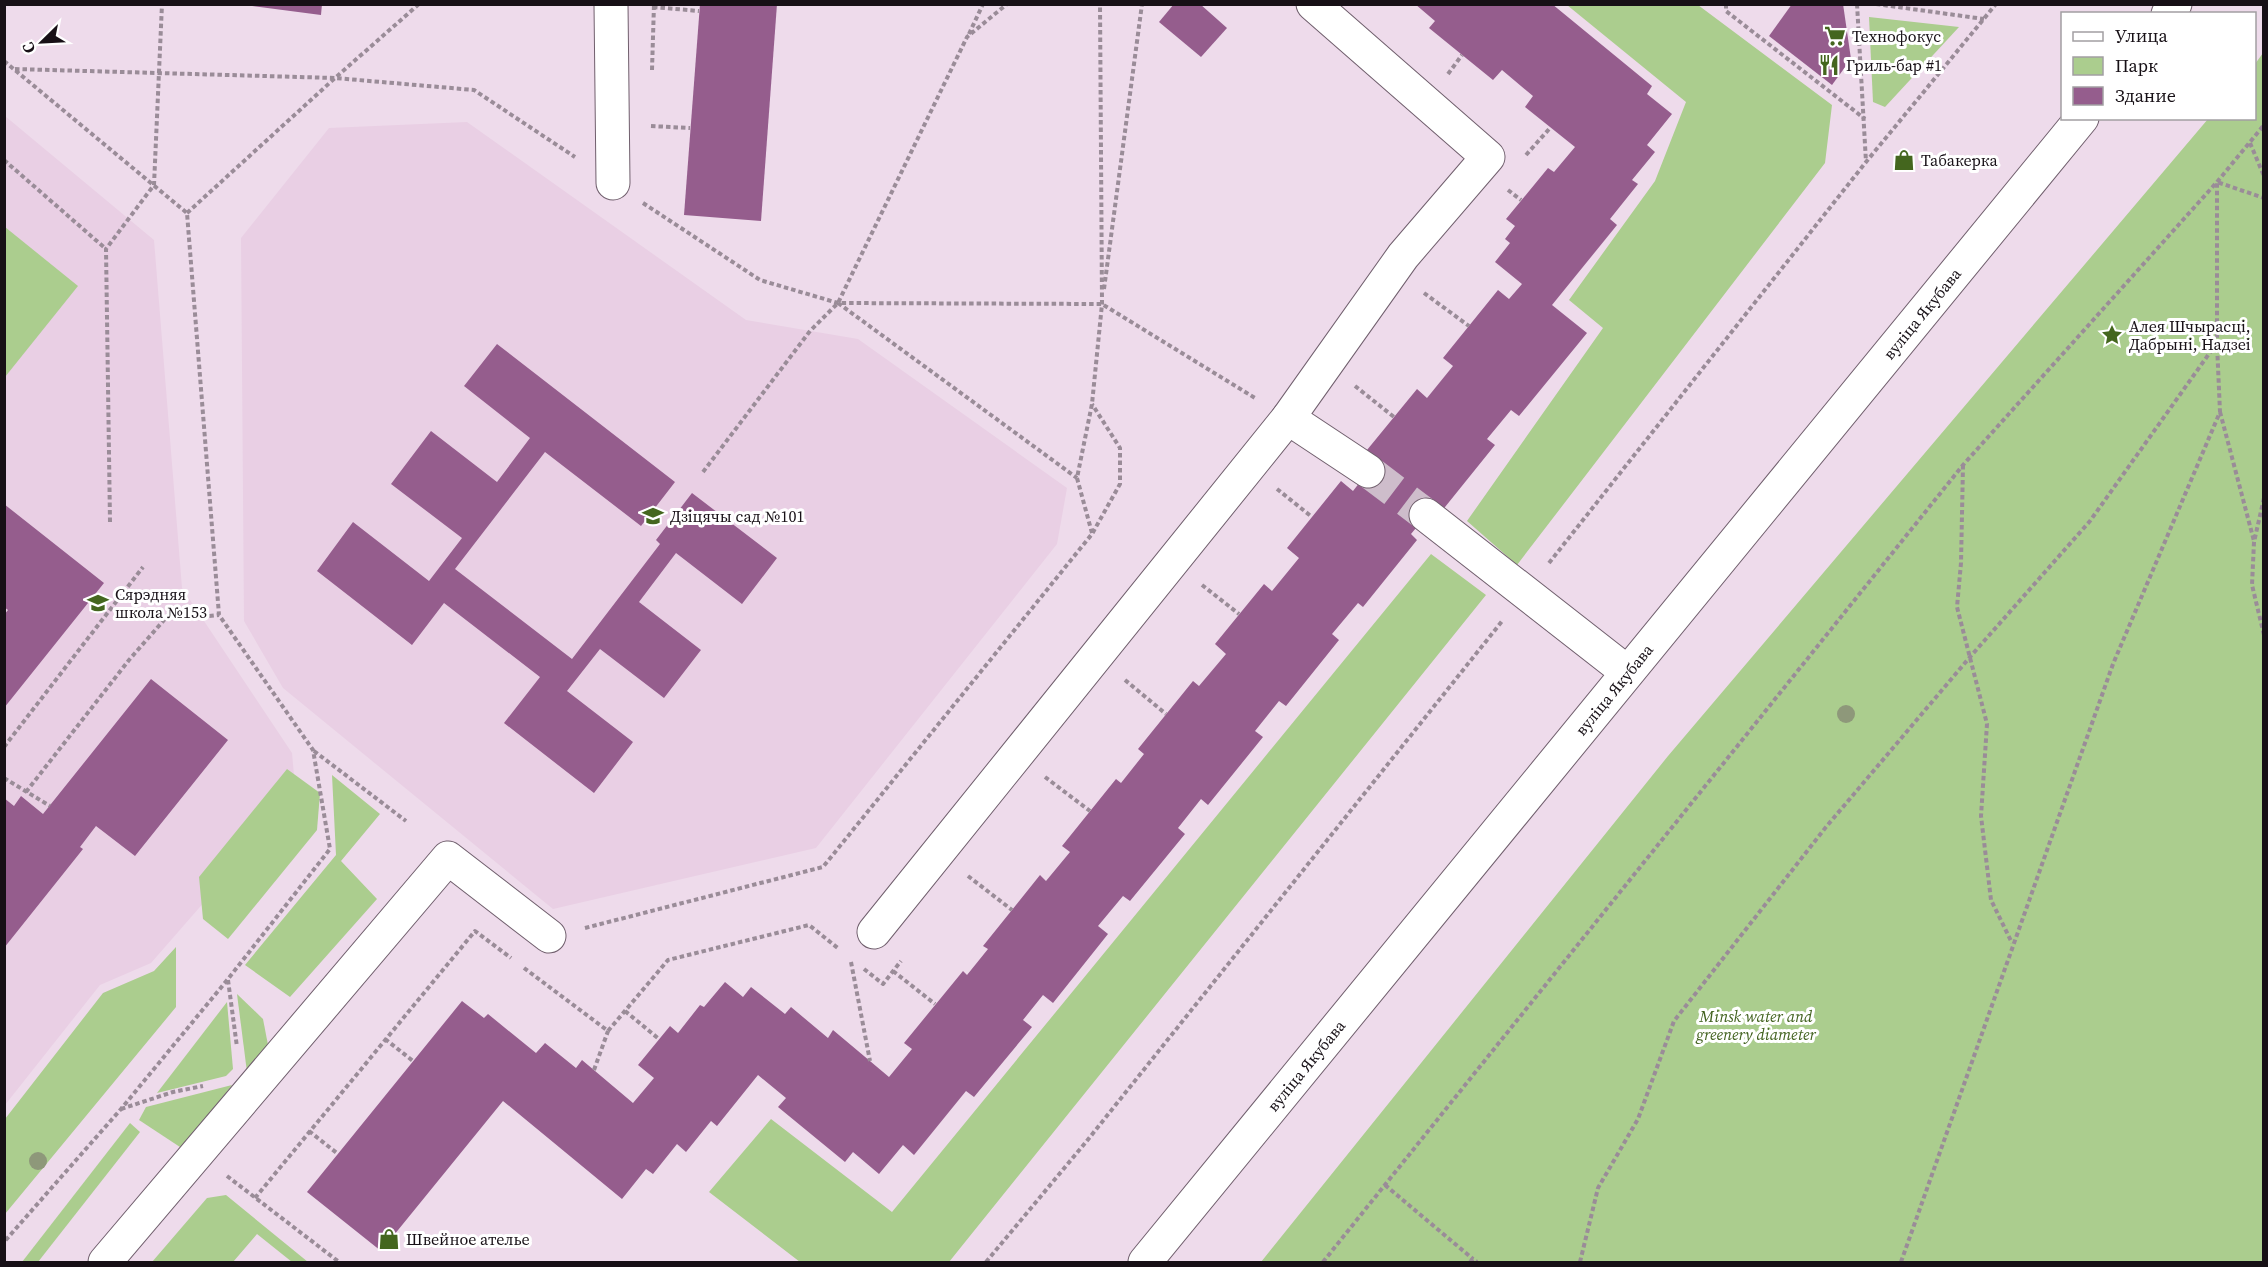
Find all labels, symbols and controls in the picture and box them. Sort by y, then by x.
north arrow [12,12,72,72]
legend [2061,12,2256,120]
text: Улица [2115,23,2168,48]
supermarket icon: Технофокус [1823,24,1847,48]
place label: Технофокус [1852,25,1941,47]
text: С [16,39,40,57]
restaurant icon: Гриль-бар #1 [1817,53,1841,77]
text: Парк [2115,53,2158,78]
place label: Гриль-бар #1 [1846,54,1942,76]
text: Здание [2115,83,2176,108]
shop icon: Табакерка [1892,148,1916,172]
place label: Табакерка [1921,149,1998,171]
street label: вуліца Якубава [1878,263,1966,364]
place label: Алея Шчырасці, Дабрыні, Надзеі [2129,315,2251,355]
place icon: Алея Шчырасці, Дабрыні, Надзеі [2100,323,2124,347]
school or university icon: Дзіцячы сад №101 [641,504,665,528]
place label: Дзіцячы сад №101 [670,505,805,527]
place label: Сярэдняя школа №153 [115,583,207,623]
school or university icon: Сярэдняя школа №153 [86,591,110,615]
street label: вуліца Якубава [1570,639,1658,740]
park label: Minsk water and greenery diameter [1695,1005,1816,1045]
street label: вуліца Якубава [1262,1015,1351,1116]
shop icon: Швейное ателье [377,1227,401,1251]
place label: Швейное ателье [406,1228,530,1250]

